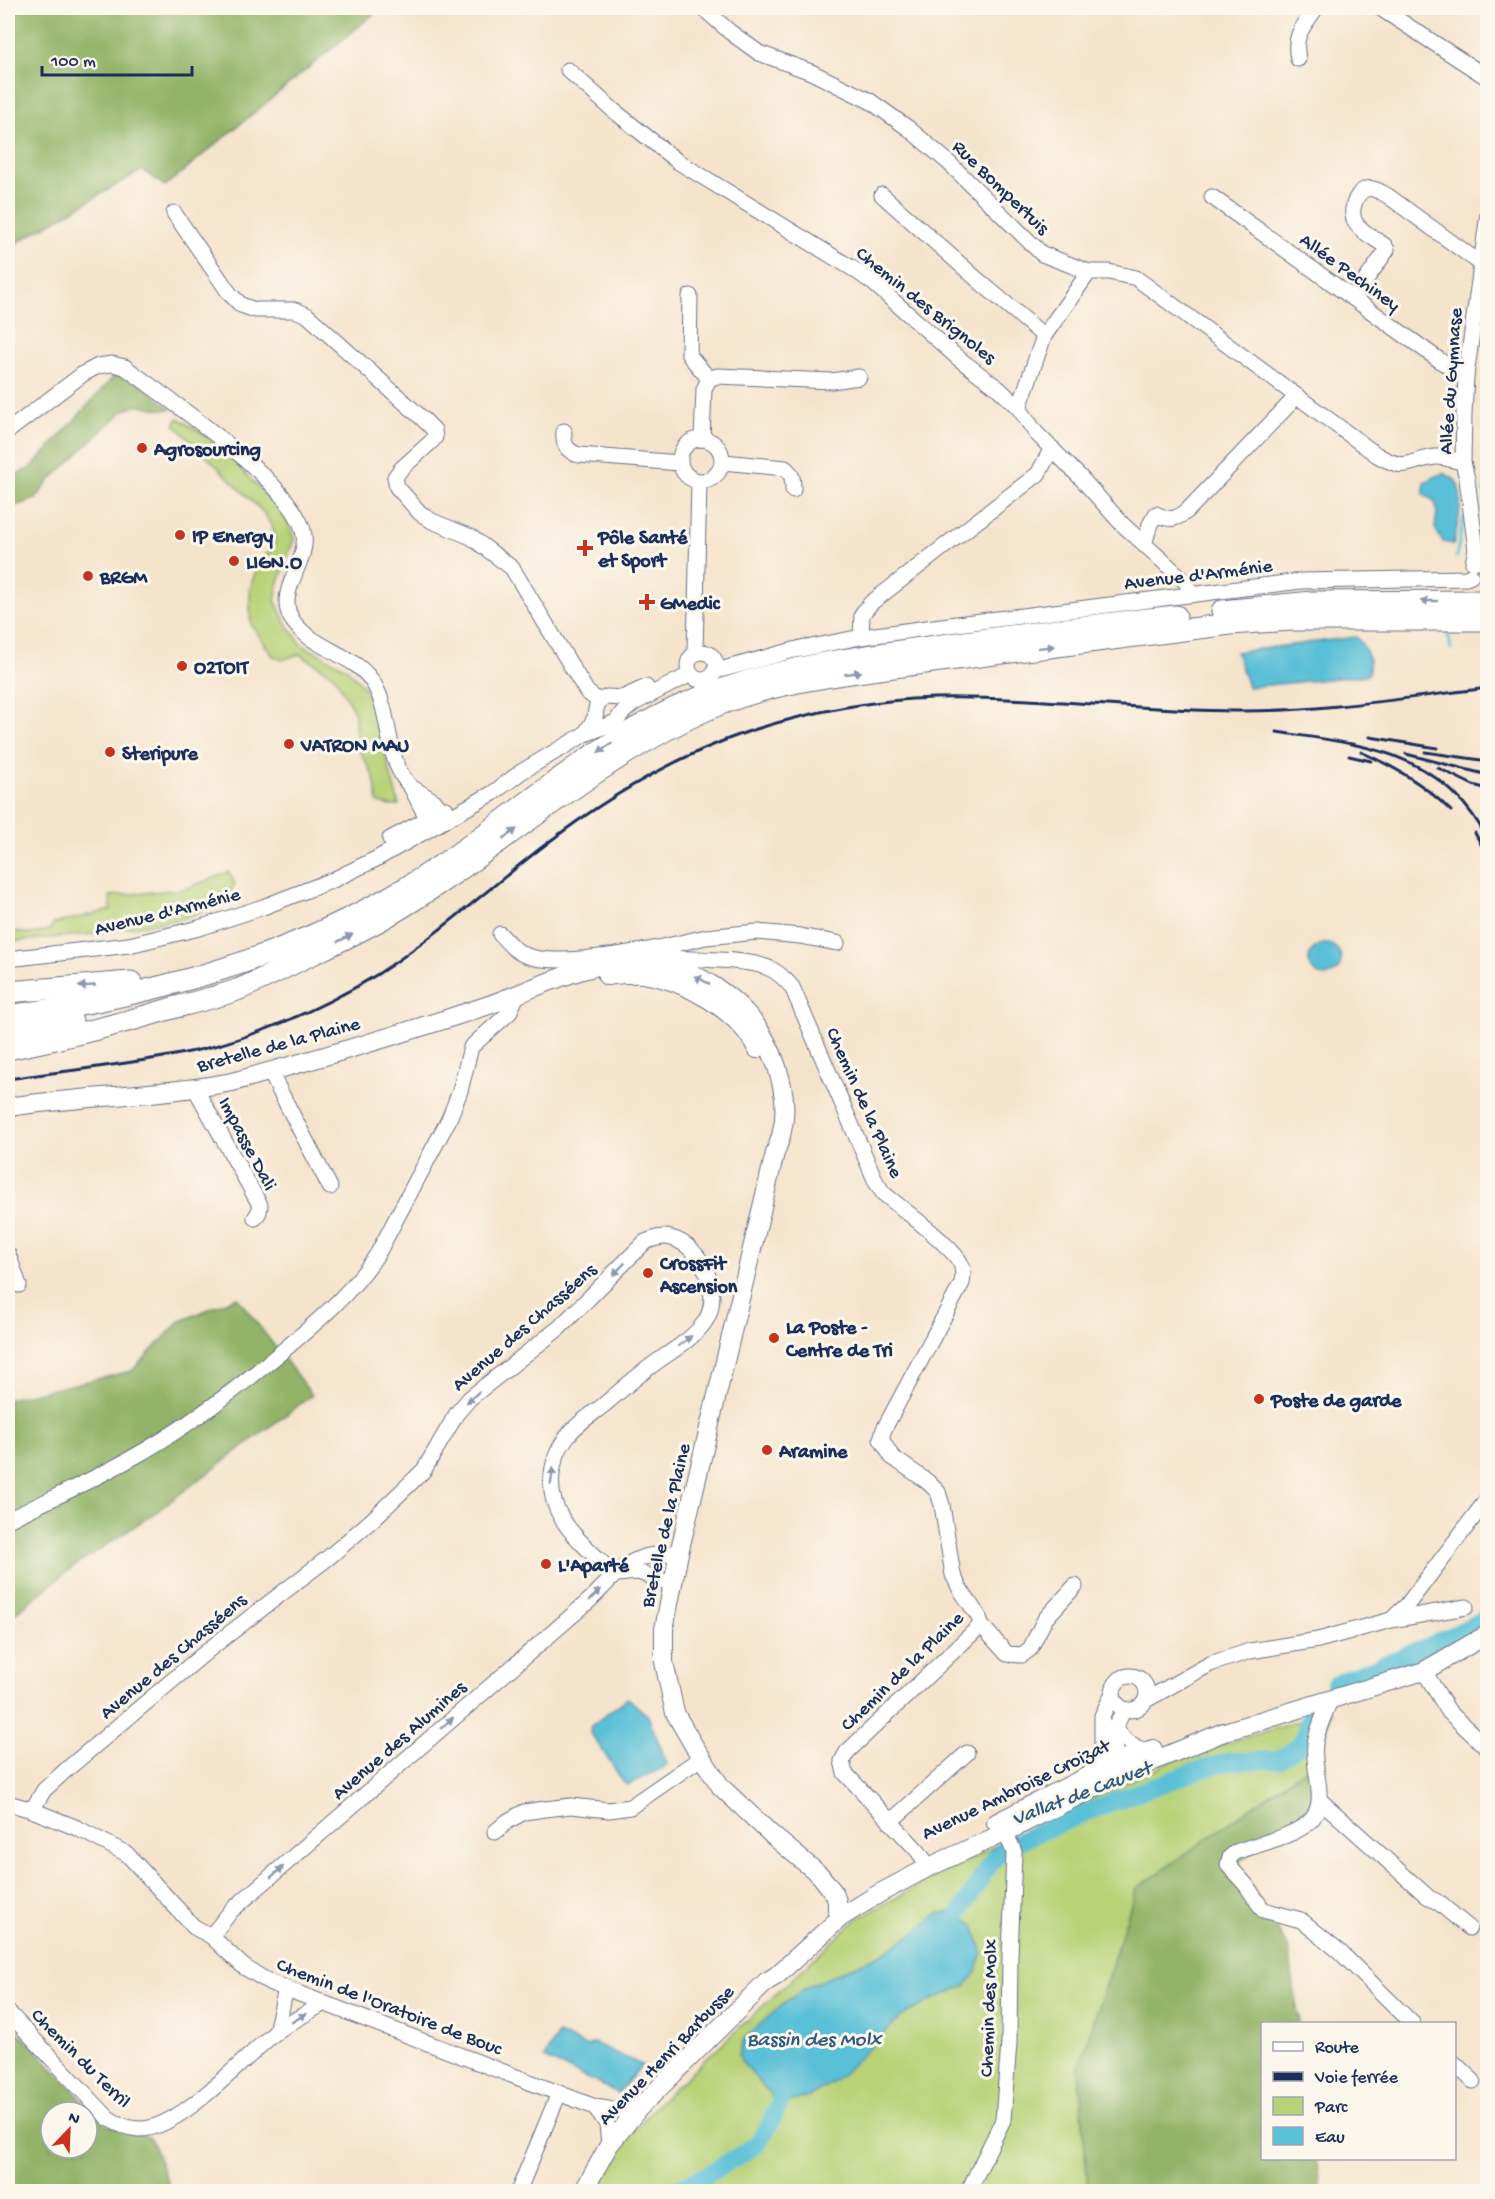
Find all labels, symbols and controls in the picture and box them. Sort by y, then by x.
scale bar [42,39,192,77]
text: 100 m [50,52,96,73]
street label: Rue Bompertuis [946,136,1053,241]
street label: Allée Pechiney [1294,230,1404,318]
street label: Chemin des Brignoles [850,243,1000,371]
street label: Allée du Gymnase [1436,307,1469,455]
place label: Agrosourcing [153,440,261,463]
marker: Agrosourcing [135,441,149,455]
place label: IP Energy [192,527,273,550]
marker: IP Energy [173,528,187,542]
place label: Pôle Santé et Sport [597,528,688,574]
marker: Pôle Santé et Sport [576,539,594,557]
place label: LIGN.O [246,553,302,576]
marker: LIGN.O [227,554,241,568]
street label: Avenue d'Arménie [1123,556,1275,597]
place label: BRGM [99,568,148,591]
marker: BRGM [81,569,95,583]
marker: GMedic [638,593,656,611]
place label: GMedic [660,594,721,617]
one-way arrow [1420,596,1439,606]
one-way arrow [1036,642,1055,651]
place label: O2TOIT [194,658,249,681]
marker: O2TOIT [175,659,189,673]
one-way arrow [843,668,862,677]
place label: VATRON MAU [300,736,410,759]
marker: VATRON MAU [282,737,296,751]
one-way arrow [597,743,613,754]
place label: Steripure [122,744,198,767]
marker: Steripure [103,745,117,759]
one-way arrow [501,828,517,840]
street label: Avenue d'Arménie [93,884,244,943]
one-way arrow [337,933,354,943]
one-way arrow [693,975,710,985]
one-way arrow [78,981,97,991]
street label: Bretelle de la Plaine [194,1013,364,1079]
street label: Chemin de la Plaine [819,1025,907,1183]
street label: Impasse Dali [212,1094,280,1195]
place label: CrossFit Ascension [659,1254,738,1300]
street label: Avenue des Chasséens [448,1259,603,1398]
one-way arrow [612,1261,626,1276]
marker: CrossFit Ascension [641,1266,655,1280]
place label: La Poste - Centre de Tri [785,1318,893,1364]
marker: La Poste - Centre de Tri [767,1331,781,1345]
one-way arrow [677,1334,693,1347]
one-way arrow [465,1390,480,1404]
place label: Poste de garde [1270,1391,1402,1414]
marker: Poste de garde [1252,1392,1266,1406]
street label: Bretelle de la Plaine [637,1441,698,1611]
place label: Aramine [778,1442,848,1465]
marker: Aramine [760,1443,774,1457]
one-way arrow [548,1466,557,1485]
place label: L'Aparté [558,1556,629,1579]
marker: L'Aparté [539,1557,553,1571]
one-way arrow [587,1588,602,1602]
street label: Avenue des Chasséens [96,1589,253,1726]
street label: Chemin de la Plaine [837,1607,970,1737]
street label: Avenue des Alumines [328,1677,473,1806]
one-way arrow [439,1716,455,1729]
street label: Avenue Ambroise Croizat [919,1735,1116,1847]
water label: Vallat de Cauvet [1009,1756,1159,1833]
one-way arrow [269,1866,284,1879]
street label: Chemin des Molx [977,1938,1004,2077]
street label: Chemin de l'Oratoire de Bouc [273,1955,506,2062]
street label: Avenue Henri Barbusse [595,1981,741,2131]
street label: Chemin du Terril [25,2005,134,2114]
one-way arrow [291,2013,307,2024]
legend [1261,2022,1456,2160]
water label: Bassin des Molx [747,2029,883,2054]
text: Route [1315,2038,1360,2059]
text: Voie ferrée [1314,2068,1399,2089]
text: Parc [1314,2098,1348,2119]
north arrow [39,2100,99,2160]
text: N [65,2109,83,2130]
text: Eau [1315,2128,1345,2149]

